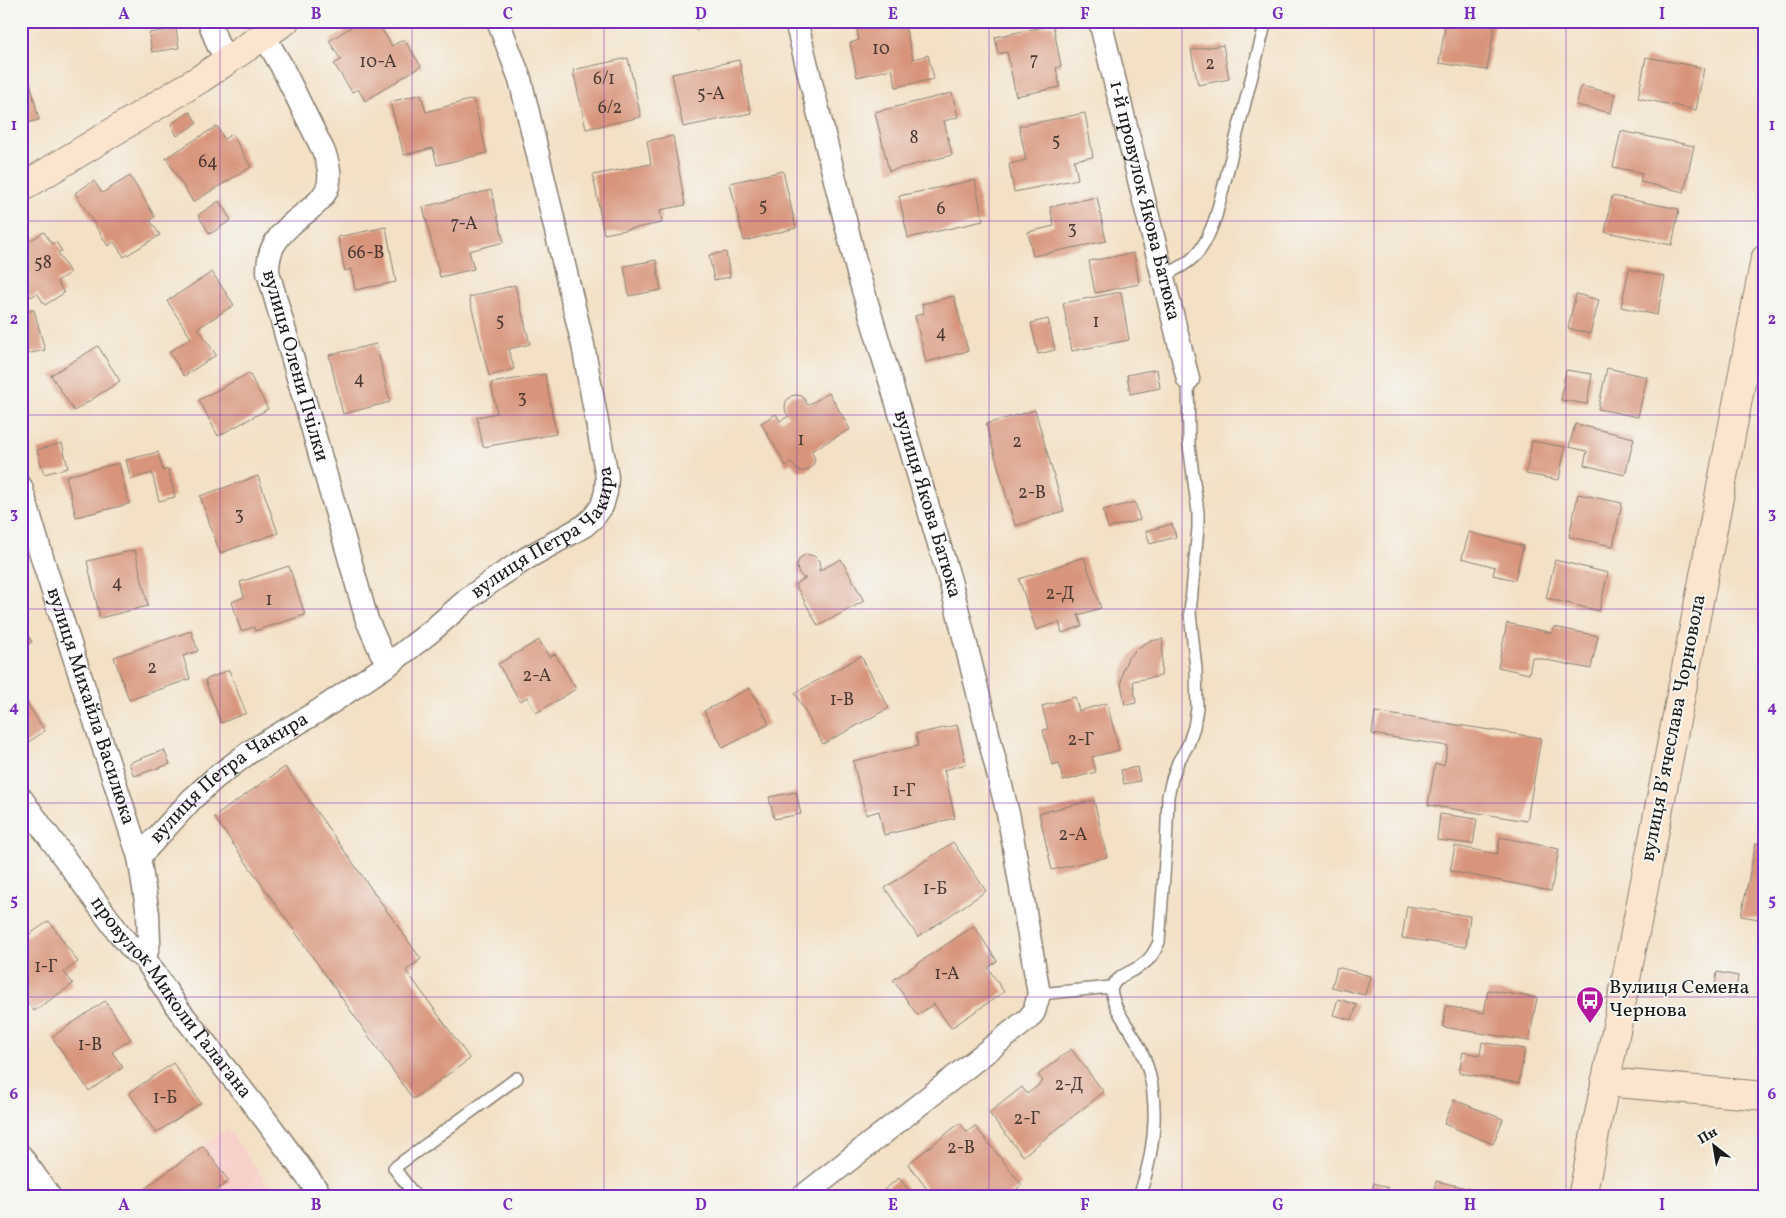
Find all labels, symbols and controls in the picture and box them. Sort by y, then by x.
text: A [118,4,130,26]
text: B [311,4,322,26]
text: C [503,4,513,26]
text: D [695,4,707,26]
text: E [888,4,898,26]
text: F [1080,4,1090,26]
text: G [1272,4,1284,26]
text: H [1464,4,1476,26]
text: I [1659,4,1665,26]
house number: 10 [872,37,890,62]
house number: 7 [1030,48,1038,73]
house number: 10-А [359,50,397,75]
house number: 2 [1205,52,1215,77]
house number: 6/1 [593,67,615,92]
street label: 1-й провулок Якова Батюка [1101,78,1187,324]
house number: 5-А [697,82,725,107]
house number: 6/2 [598,96,622,121]
text: 1 [11,115,17,137]
text: 1 [1769,115,1775,137]
house number: 8 [909,126,919,151]
house number: 5 [1052,129,1060,154]
house number: 64 [198,150,218,175]
house number: 5 [759,194,767,219]
house number: 6 [936,197,946,222]
house number: 7-А [450,212,478,237]
house number: 3 [1067,217,1077,242]
house number: 66-В [348,241,384,266]
house number: 58 [34,251,52,276]
street label: вулиця Олени Пчілки [254,267,335,465]
text: 2 [10,309,18,331]
house number: 5 [496,309,504,334]
text: 2 [1768,309,1776,331]
house number: 1 [1093,310,1099,335]
house number: 4 [936,321,946,346]
house number: 4 [354,367,364,392]
house number: 3 [517,386,527,411]
street label: вулиця Якова Батюка [886,407,968,601]
house number: 1 [798,428,804,453]
house number: 2 [1012,430,1022,455]
street label: вулиця Петра Чакира [465,464,621,606]
house number: 2-В [1018,481,1046,506]
text: 3 [10,503,18,525]
house number: 3 [234,503,244,528]
text: 3 [1768,503,1776,525]
house number: 4 [112,571,122,596]
house number: 2-Д [1045,582,1075,607]
street label: вулиця Михайла Василюка [39,584,142,829]
house number: 1 [266,588,272,613]
street label: вулиця Вʼячеслава Чорновола [1634,592,1714,864]
house number: 2 [147,656,157,681]
house number: 2-А [523,664,552,689]
house number: 1-В [830,688,854,713]
text: 4 [9,697,19,719]
text: 4 [1767,697,1777,719]
street label: вулиця Петра Чакира [144,706,314,850]
house number: 2-Г [1068,728,1094,753]
house number: 1-Г [892,779,916,804]
house number: 2-А [1059,823,1088,848]
house number: 1-Б [923,877,947,902]
text: 5 [10,890,18,912]
text: 5 [1768,890,1776,912]
street label: провулок Миколи Галагана [83,891,258,1105]
house number: 1-Г [34,955,58,980]
house number: 1-А [934,962,960,987]
place label: Вулиця Семена Чернова [1609,974,1749,1025]
bus stop icon: Вулиця Семена Чернова [1575,985,1605,1024]
house number: 1-В [78,1033,102,1058]
house number: 2-Д [1054,1073,1084,1098]
text: 6 [10,1084,19,1106]
text: 6 [1768,1084,1777,1106]
house number: 1-Б [153,1086,177,1111]
house number: 2-Г [1014,1107,1040,1132]
north arrow [1688,1120,1738,1170]
text: Пн [1695,1123,1721,1149]
house number: 2-В [947,1136,975,1161]
text: A [118,1195,130,1217]
text: B [311,1195,322,1217]
text: C [503,1195,513,1217]
text: D [695,1195,707,1217]
text: E [888,1195,898,1217]
text: F [1080,1195,1090,1217]
text: G [1272,1195,1284,1217]
text: H [1464,1195,1476,1217]
text: I [1659,1195,1665,1217]

